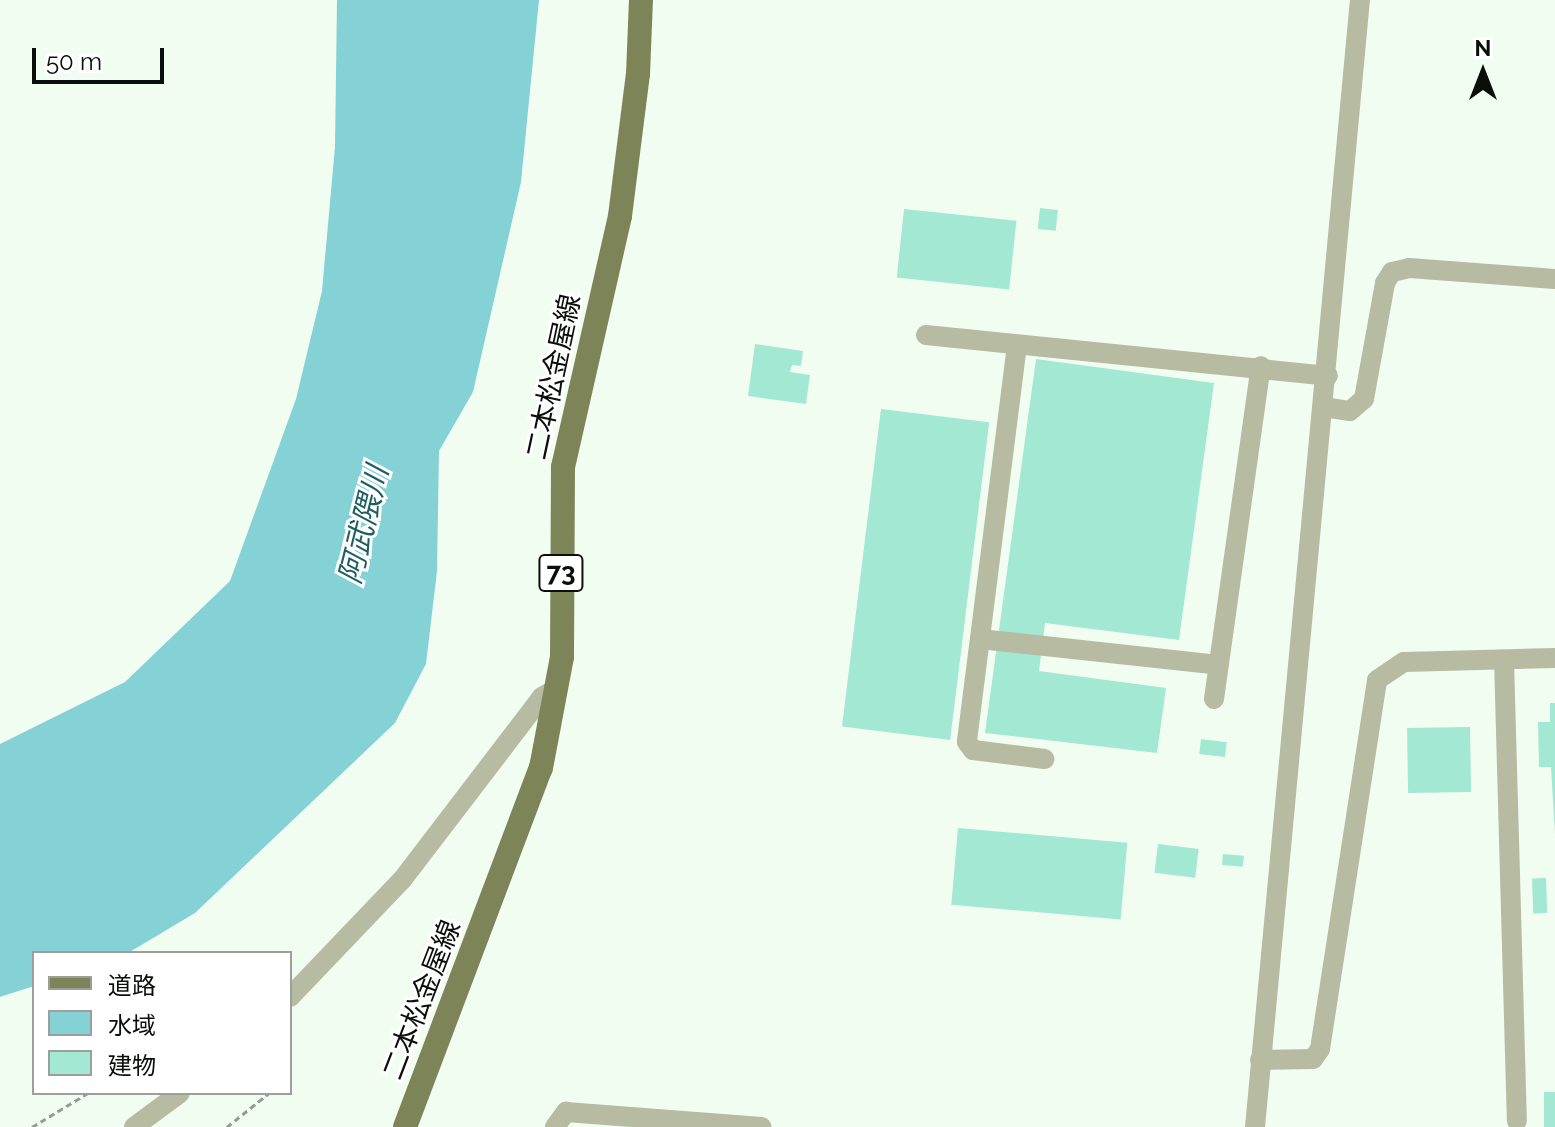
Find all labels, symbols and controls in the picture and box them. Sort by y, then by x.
scale bar [36,32,168,82]
north arrow [1443,32,1523,112]
text: N [1475,35,1491,61]
text: 50 m [46,47,102,76]
street label: 二本松金屋線 [520,291,588,463]
water label: 阿武隈川 [332,462,396,588]
road number: 73 [537,551,585,595]
street label: 二本松金屋線 [376,916,468,1084]
legend [32,951,292,1095]
text: 道路 [108,971,156,1000]
text: 水域 [108,1011,156,1040]
text: 建物 [108,1051,156,1080]

